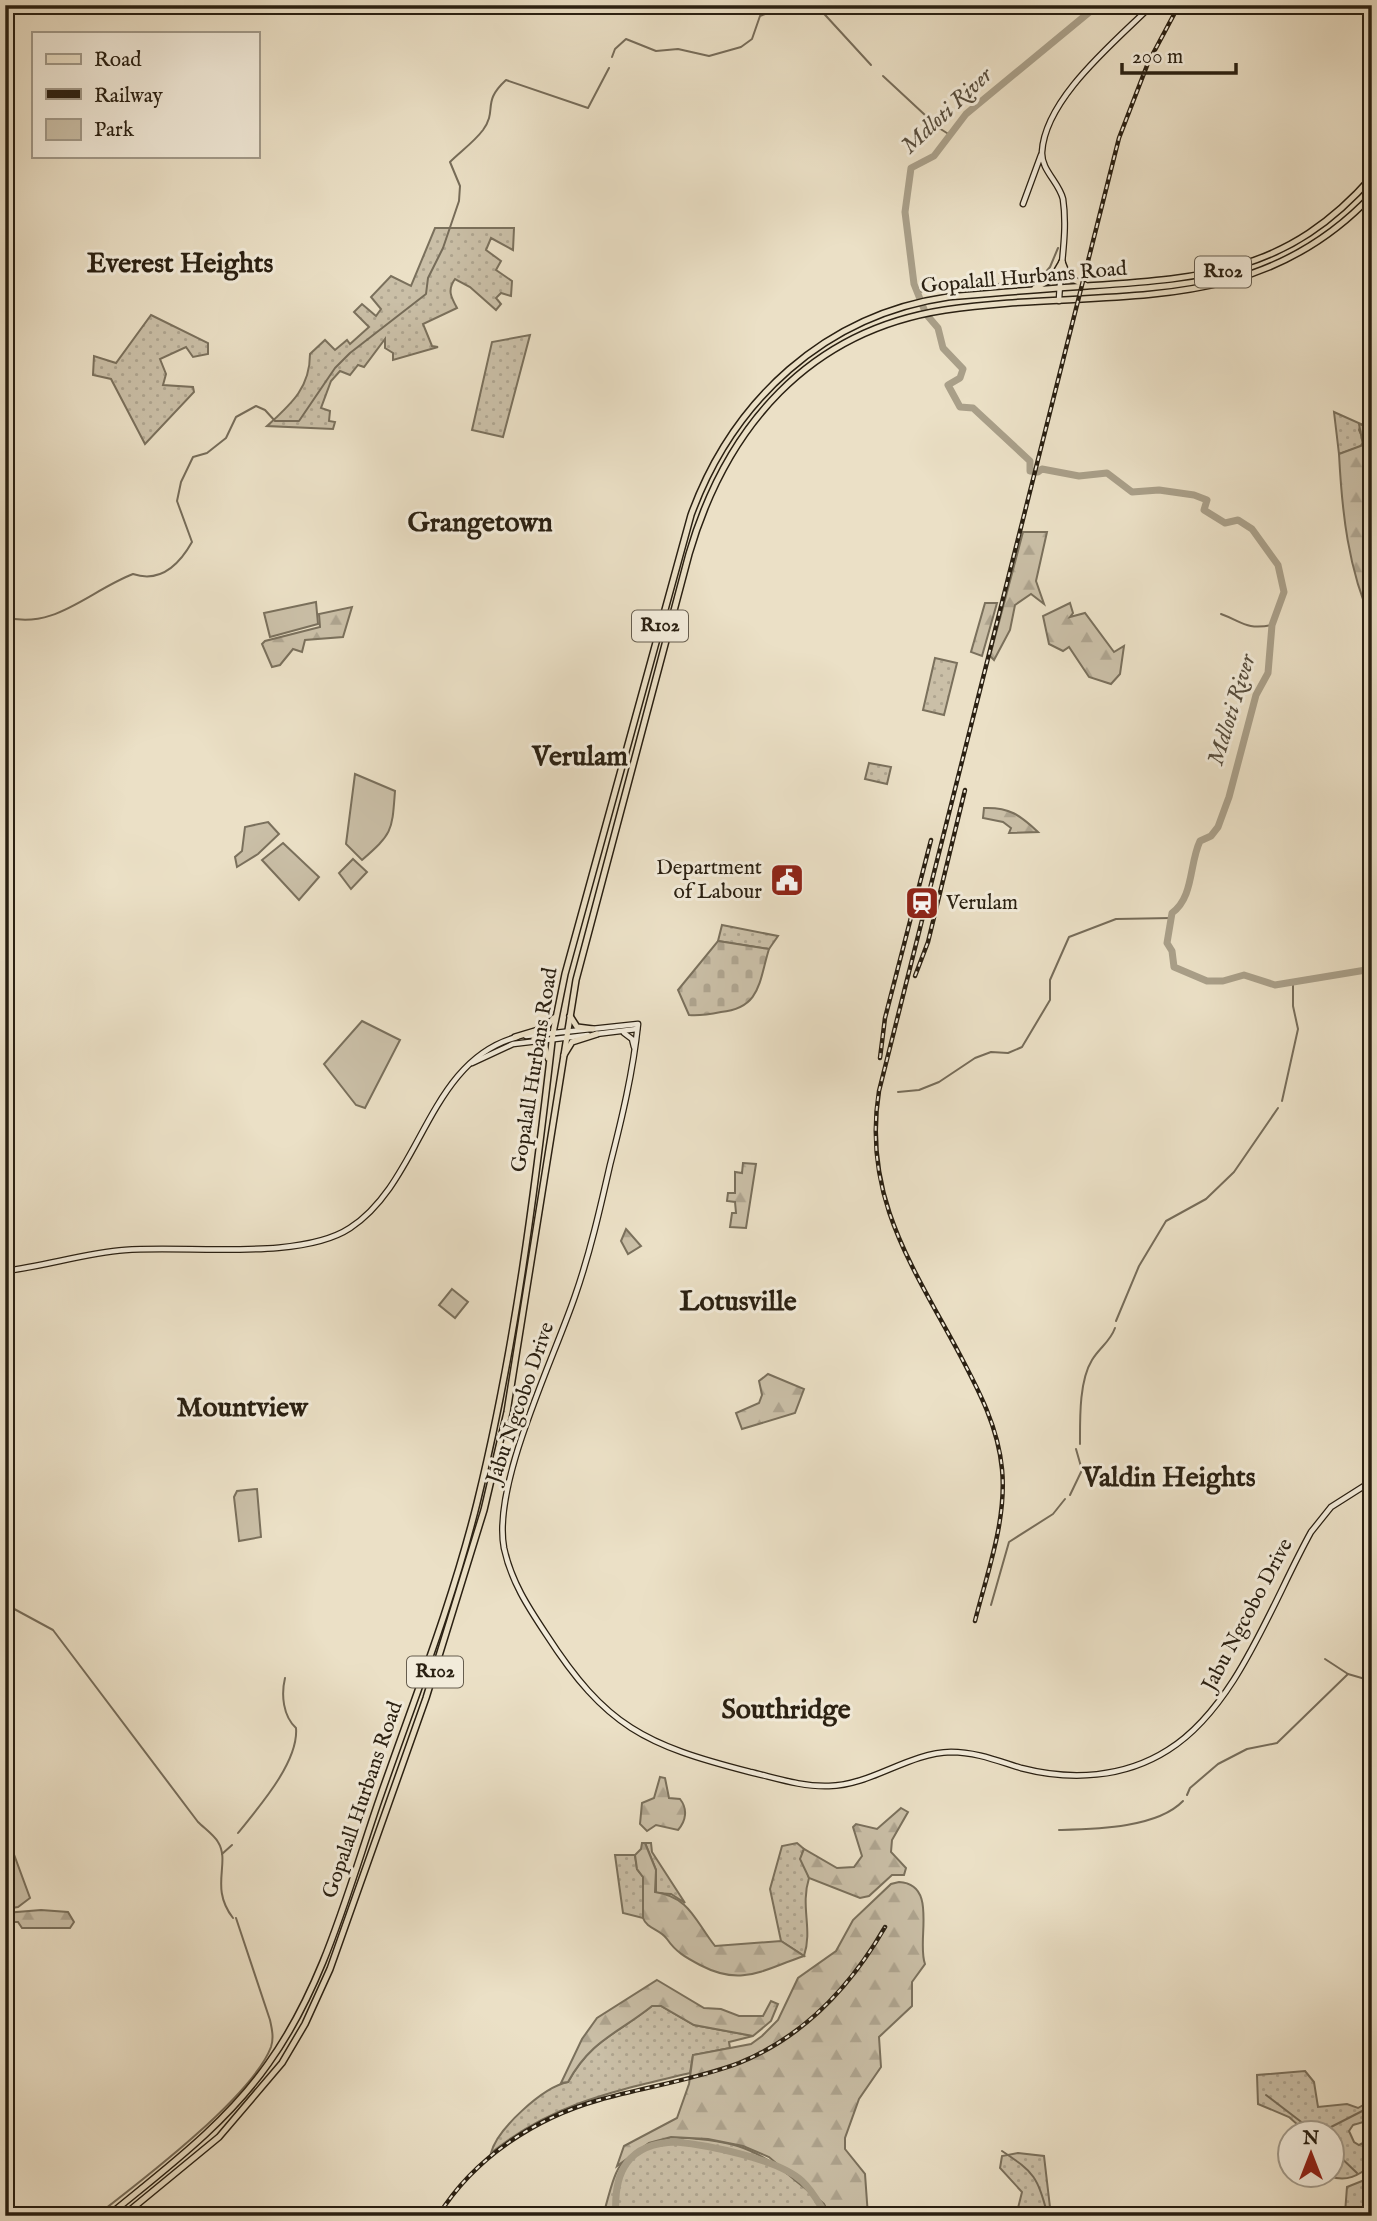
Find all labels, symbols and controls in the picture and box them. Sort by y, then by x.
legend [32,32,259,158]
scale bar [1122,32,1235,76]
text: 200 m [1132,44,1183,71]
text: Road [94,47,142,74]
water label: Mdloti River [895,61,1000,161]
text: Railway [94,83,164,110]
text: Park [94,117,135,144]
district label: Everest Heights [87,247,273,282]
street label: Gopalall Hurbans Road [920,255,1129,300]
road number: R102 [1195,256,1251,288]
district label: Grangetown [407,506,553,541]
road number: R102 [632,610,688,642]
water label: Mdloti River [1201,650,1263,769]
district label: Verulam [531,740,628,775]
place label: Department of Labour [656,855,762,906]
public building icon: Department of Labour [768,861,806,899]
station icon: Verulam [903,884,941,922]
place label: Verulam [945,890,1018,917]
street label: Gopalall Hurbans Road [506,965,565,1174]
district label: Lotusville [679,1285,797,1320]
street label: Jabu Ngcobo Drive [480,1318,561,1489]
district label: Mountview [176,1391,309,1426]
district label: Valdin Heights [1081,1461,1256,1496]
street label: Jabu Ngcobo Drive [1195,1534,1300,1698]
road number: R102 [407,1656,463,1688]
district label: Southridge [722,1693,851,1728]
street label: Gopalall Hurbans Road [317,1697,410,1902]
north arrow [1276,2120,1346,2190]
text: N [1302,2127,1320,2151]

